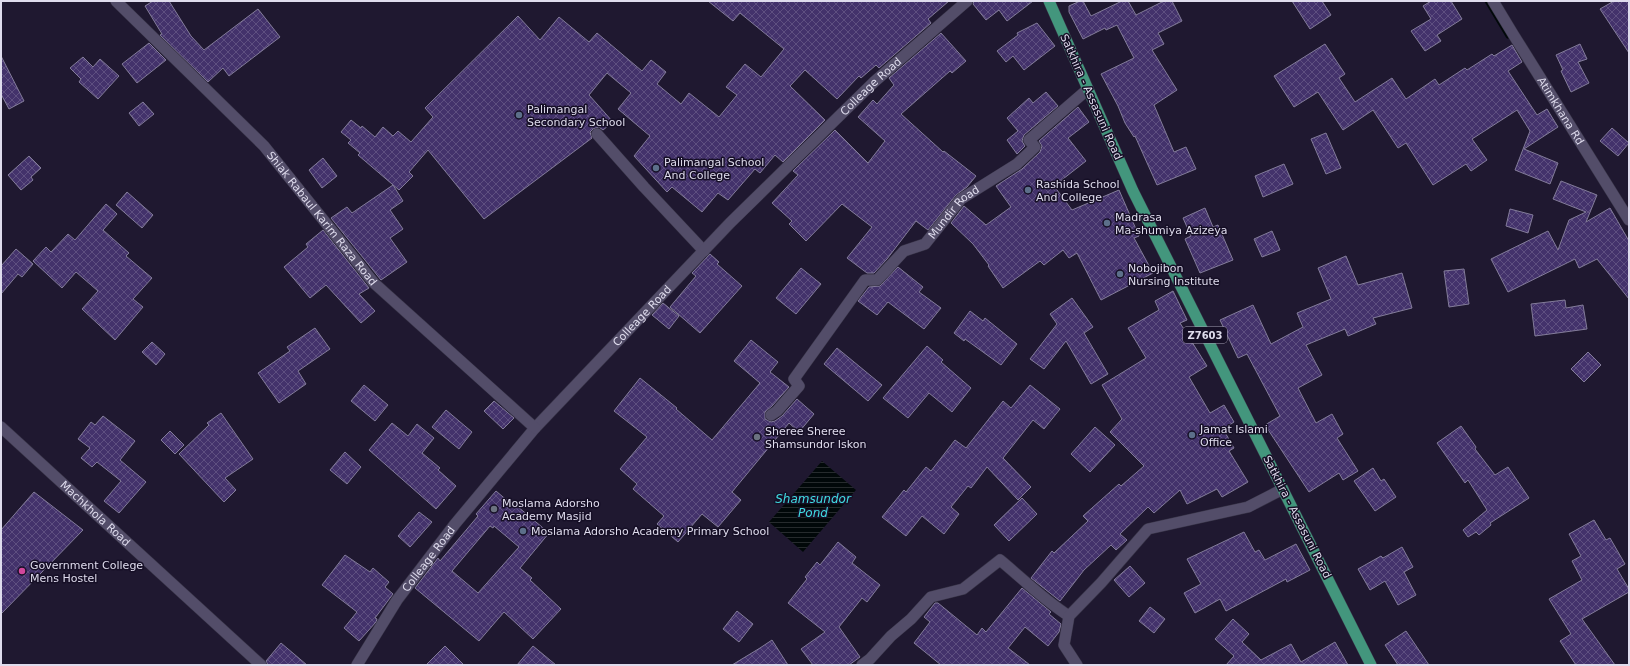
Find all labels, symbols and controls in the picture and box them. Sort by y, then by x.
street label: Satkhira - Assasuni Road [1057,32,1125,162]
street label: Colleage Road [837,55,904,118]
street label: Atimkhana Rd [1535,74,1587,147]
place label: Palimangal Secondary School [527,103,625,129]
marker: Palimangal Secondary School [514,110,524,120]
street label: Shiak Rabaul Karim Raza Road [264,149,380,288]
place label: Palimangal School And College [664,156,764,182]
marker: Palimangal School And College [651,163,661,173]
place label: Rashida School And College [1036,178,1120,204]
street label: Mundir Road [925,183,982,241]
marker: Rashida School And College [1023,185,1033,195]
place label: Madrasa Ma-shumiya Azizeya [1115,211,1228,237]
marker: Madrasa Ma-shumiya Azizeya [1102,218,1112,228]
place label: Nobojibon Nursing Institute [1128,262,1220,288]
marker: Nobojibon Nursing Institute [1115,269,1125,279]
street label: Colleage Road [610,283,674,349]
road number: Z7603 [1183,327,1227,343]
place label: Jamat Islami Office [1199,423,1268,449]
place label: Sheree Sheree Shamsundor Iskon [765,425,866,451]
marker: Jamat Islami Office [1187,430,1197,440]
marker: Sheree Sheree Shamsundor Iskon [752,432,762,442]
street label: Satkhira - Assasuni Road [1260,453,1334,581]
street label: Machkhola Road [58,478,133,549]
water label: Shamsundor Pond [775,492,852,520]
place label: Moslama Adorsho Academy Masjid [502,497,600,523]
marker: Moslama Adorsho Academy Masjid [489,504,499,514]
street label: Colleage Road [399,524,457,594]
place label: Moslama Adorsho Academy Primary School [531,525,769,538]
marker: Moslama Adorsho Academy Primary School [518,526,528,536]
place label: Government College Mens Hostel [30,559,143,585]
marker: Government College Mens Hostel [17,566,27,576]

